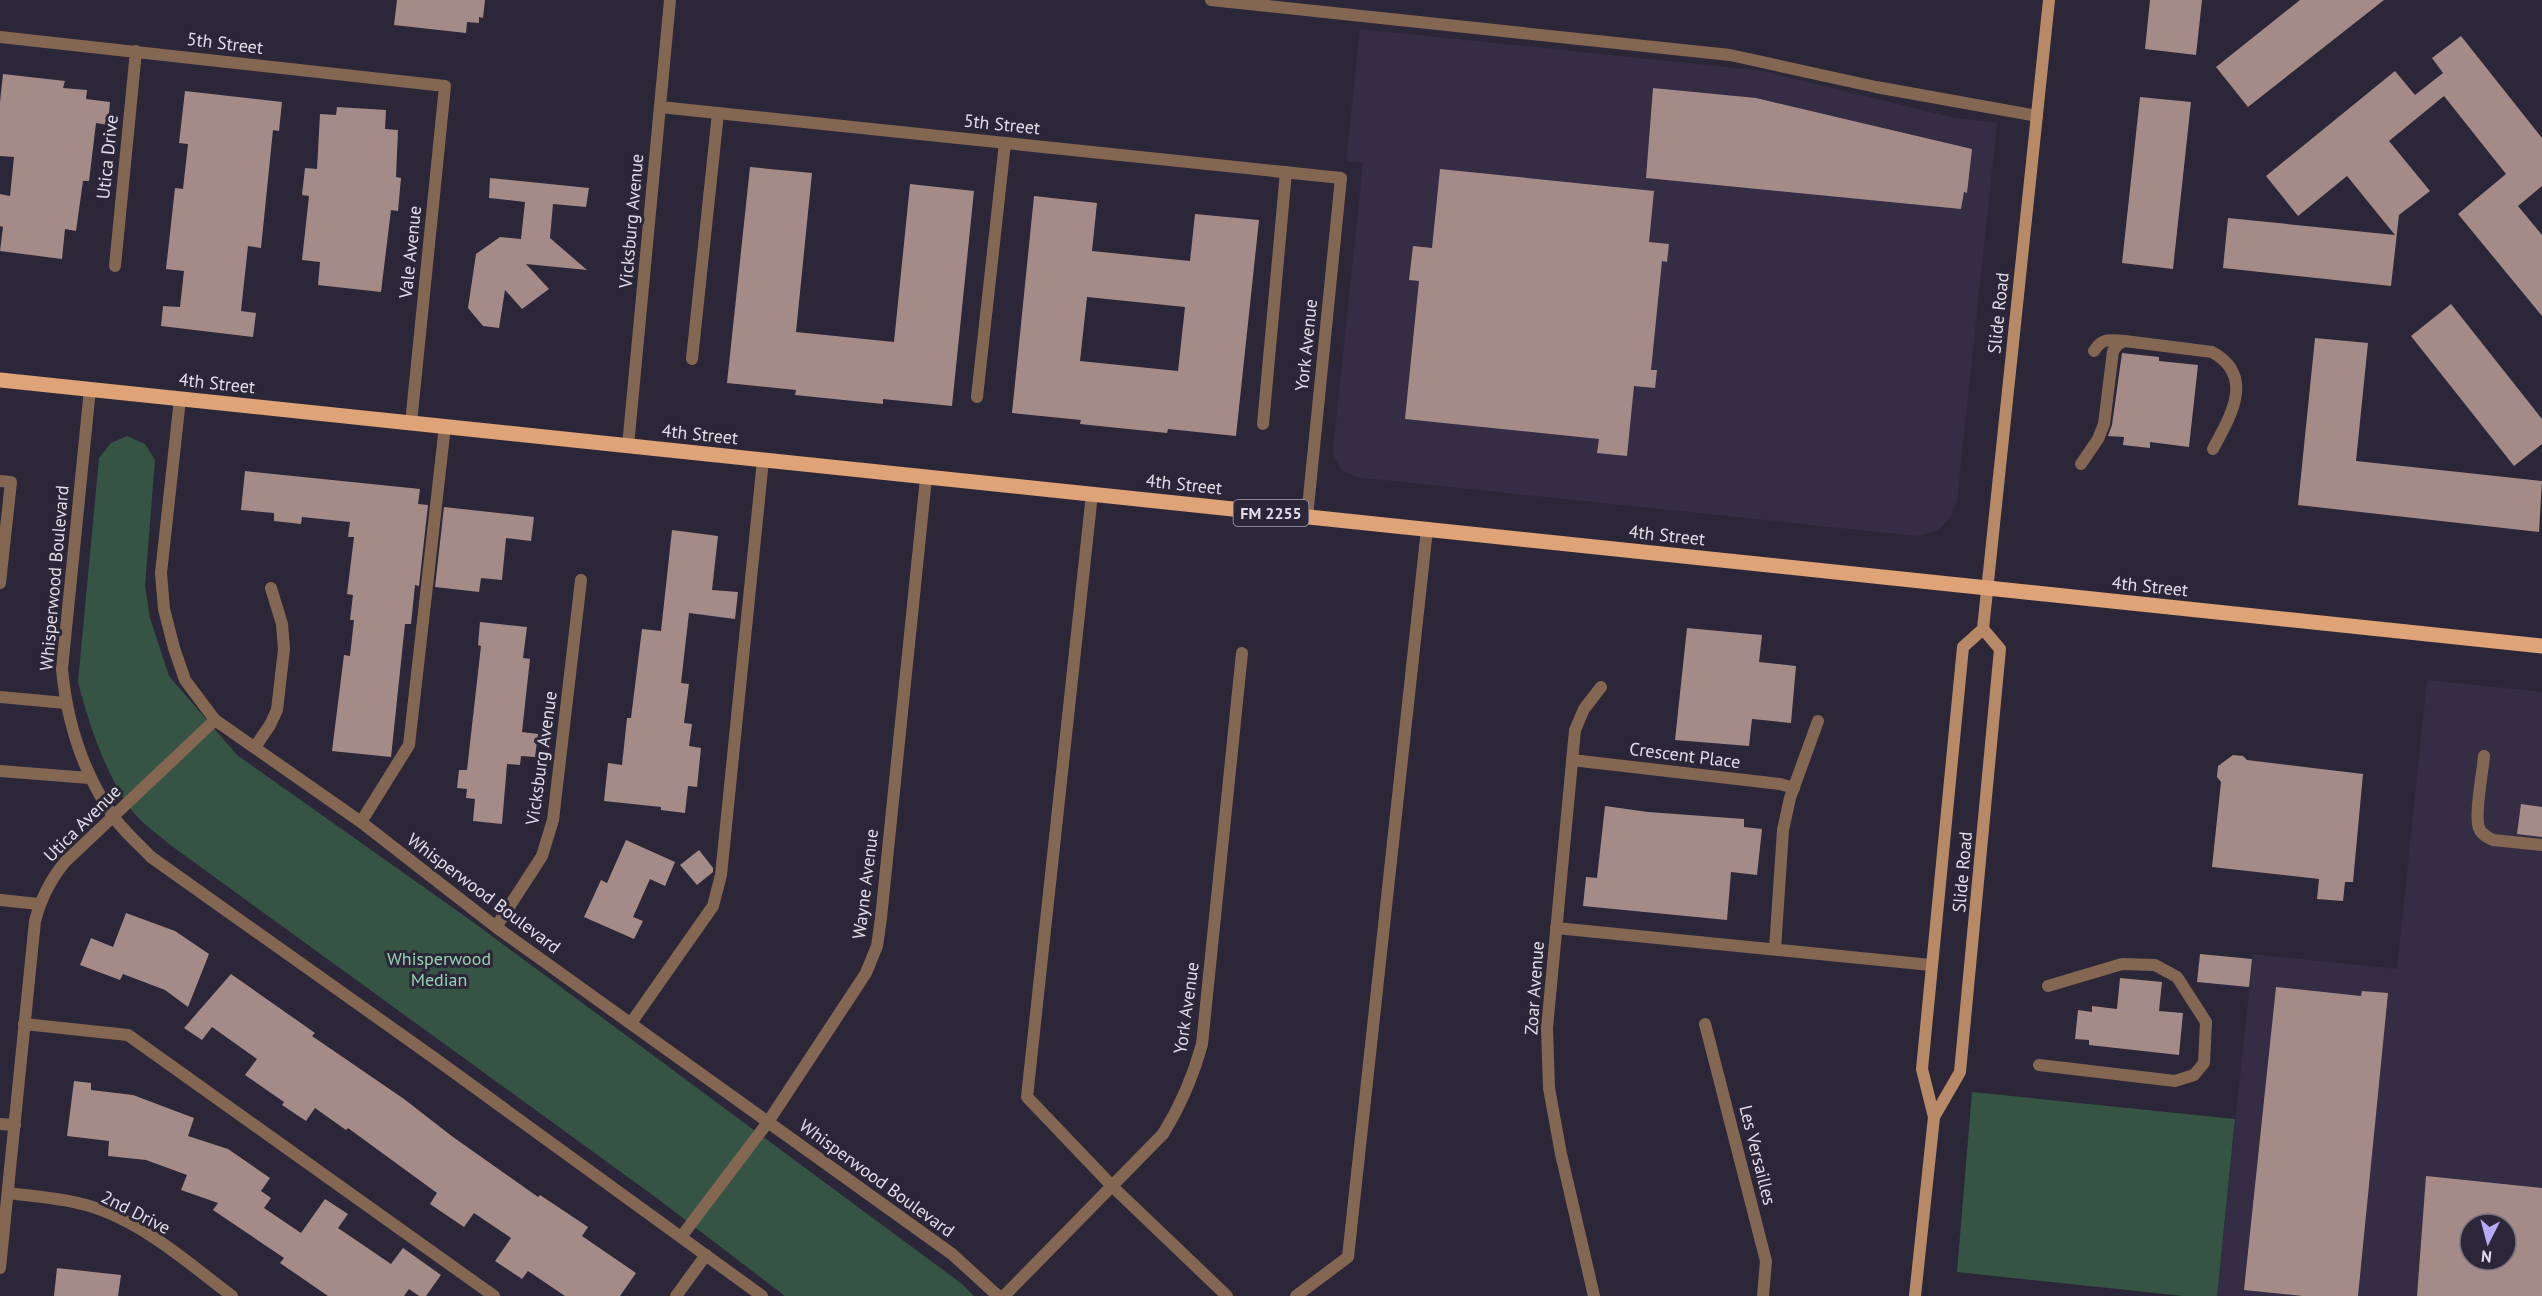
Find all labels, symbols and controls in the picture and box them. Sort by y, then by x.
street label: 5th Street [186,27,264,59]
street label: 5th Street [963,109,1041,139]
street label: Utica Drive [91,114,123,200]
street label: Vicksburg Avenue [614,153,648,290]
street label: Vale Avenue [394,204,426,300]
street label: Slide Road [1982,271,2014,355]
street label: York Avenue [1290,298,1322,392]
street label: 4th Street [178,368,256,398]
street label: 4th Street [661,419,739,449]
street label: 4th Street [1145,469,1223,499]
street label: Whisperwood Boulevard [34,484,74,672]
road number: FM 2255 [1234,500,1308,526]
street label: 4th Street [1628,520,1706,550]
street label: 4th Street [2111,571,2189,601]
street label: Vicksburg Avenue [520,690,562,827]
street label: Crescent Place [1628,737,1742,773]
street label: Utica Avenue [38,779,126,867]
street label: Whisperwood Boulevard [403,828,565,958]
street label: Wayne Avenue [847,828,883,940]
street label: Slide Road [1947,830,1977,914]
street label: Zoar Avenue [1519,940,1549,1036]
park label: Whisperwood Median [387,947,491,991]
street label: York Avenue [1168,960,1204,1056]
street label: Les Versailles [1734,1103,1782,1207]
street label: Whisperwood Boulevard [795,1114,959,1242]
street label: 2nd Drive [98,1185,174,1239]
north arrow [2458,1212,2518,1272]
text: N [2480,1246,2493,1267]

